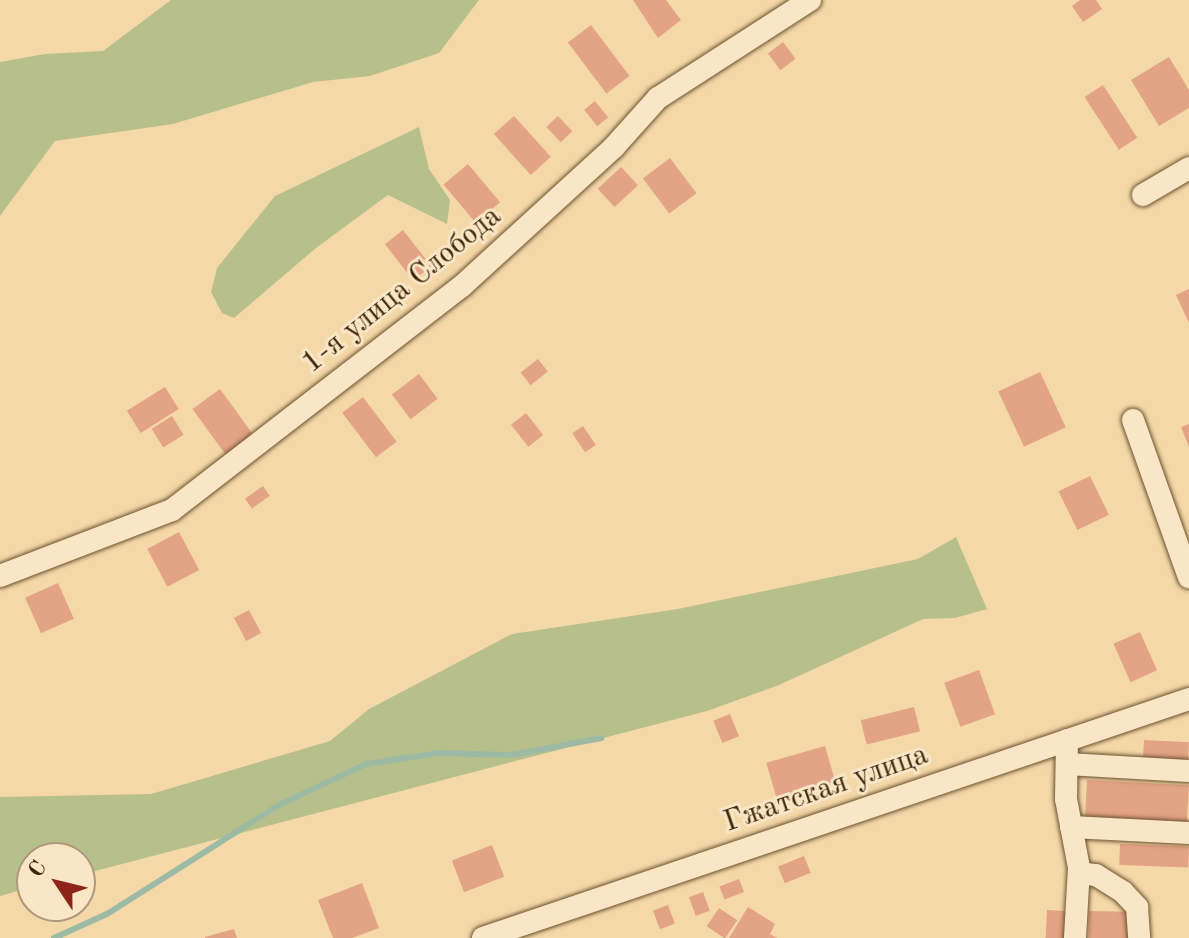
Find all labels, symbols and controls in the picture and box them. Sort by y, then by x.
street label: 1-я улица Слобода [295,199,509,381]
street label: Гжатская улица [719,737,933,841]
north arrow [16,842,96,922]
text: С [25,857,51,882]

